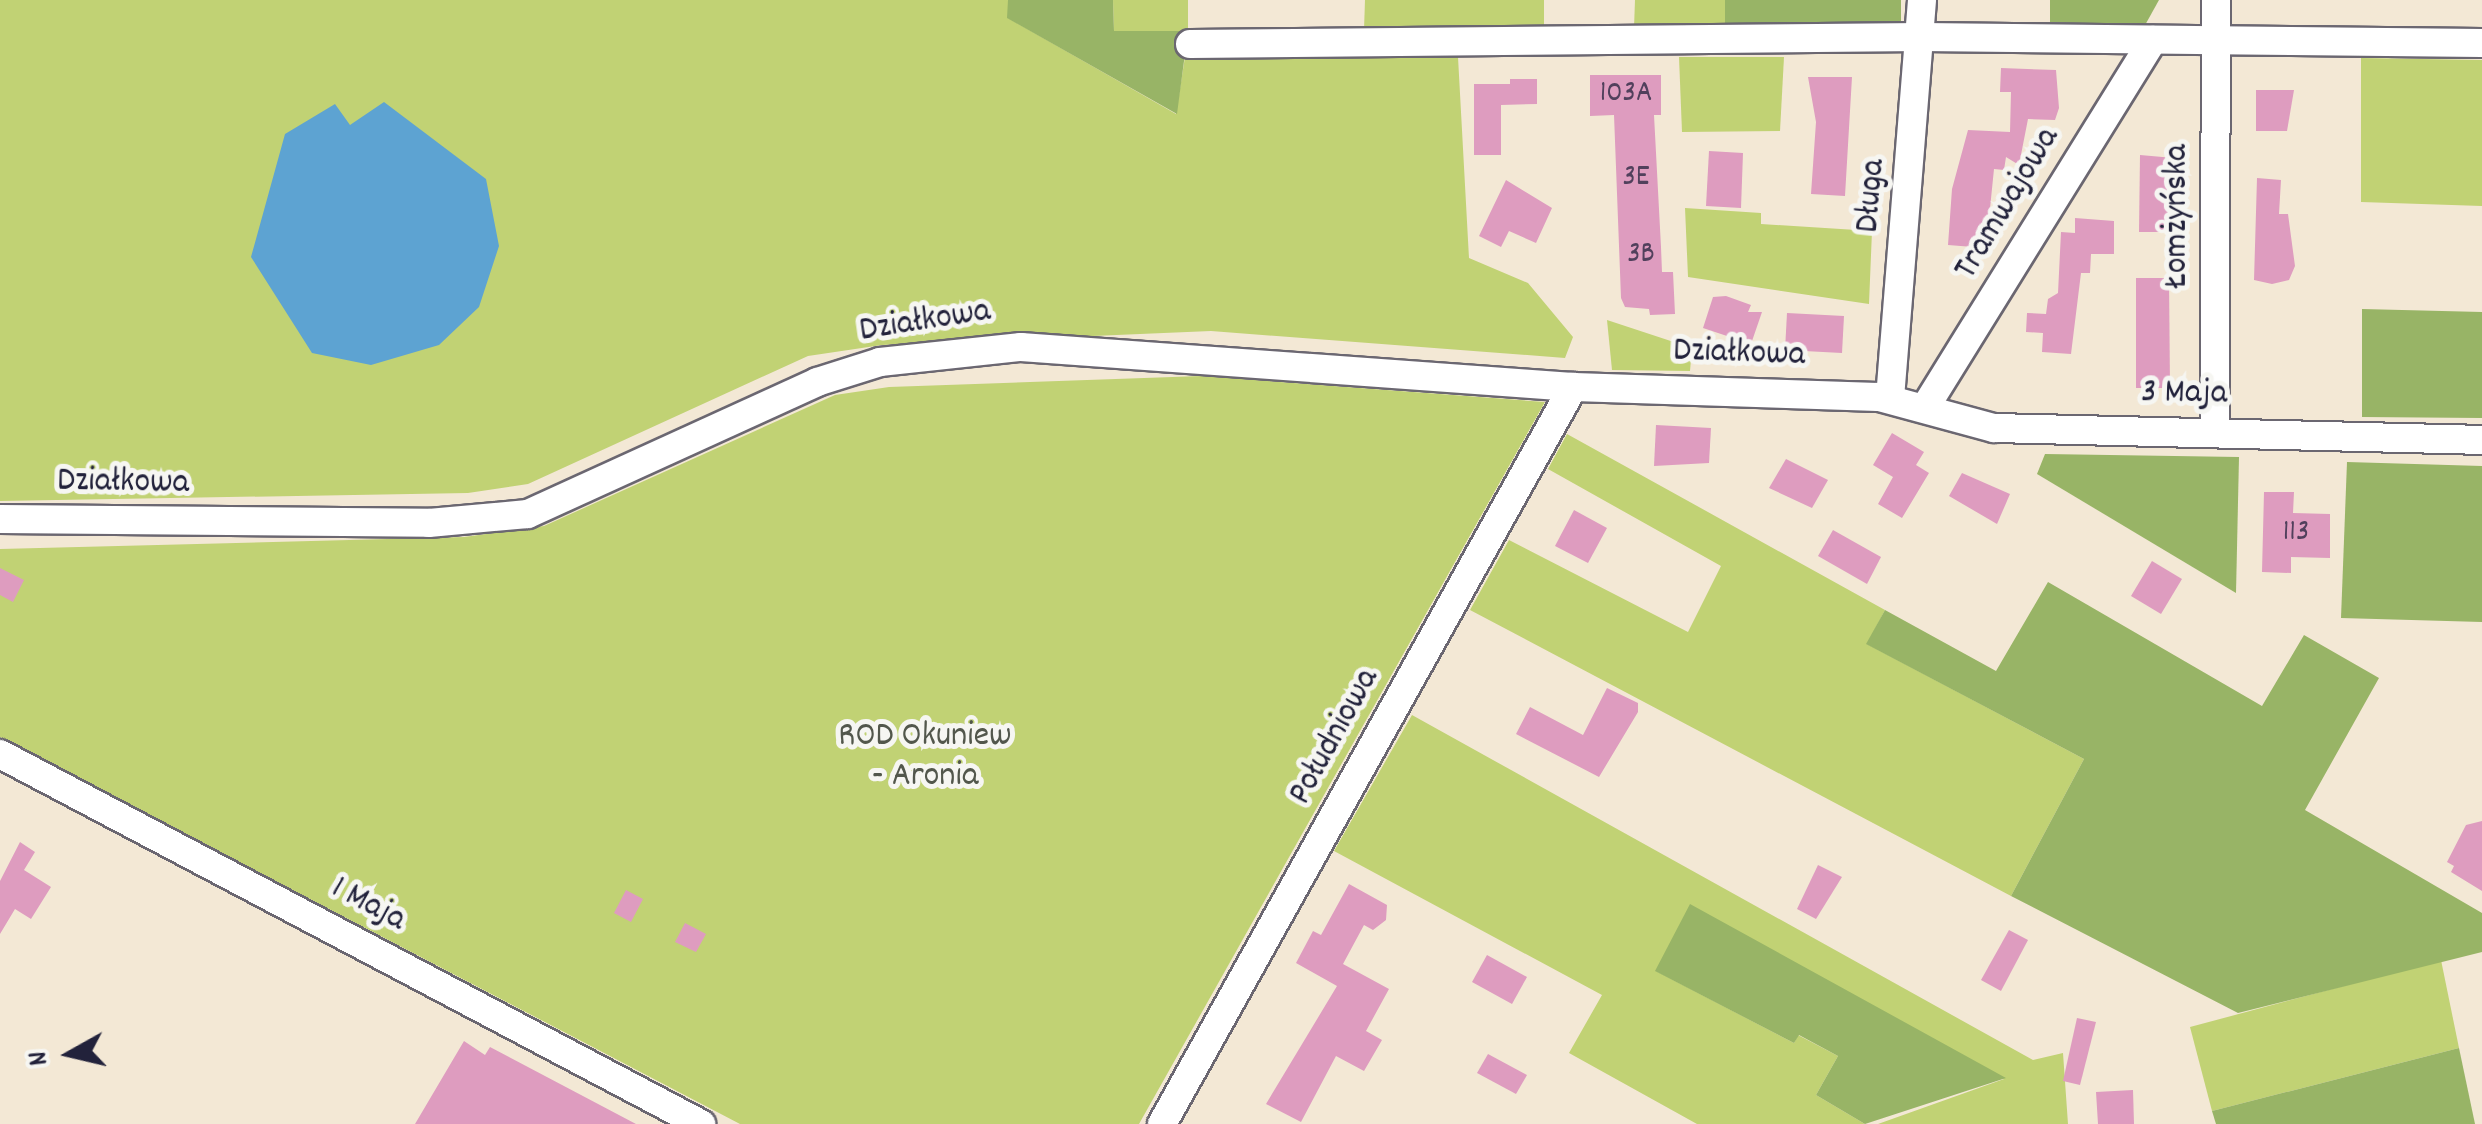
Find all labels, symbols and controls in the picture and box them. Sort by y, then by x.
house number: 103A [1600,77,1652,113]
street label: Tramwajowa [1946,120,2070,288]
street label: Łomżyńska [2157,144,2199,288]
street label: Długa [1848,157,1896,235]
house number: 3E [1623,161,1649,197]
house number: 3B [1627,238,1655,274]
street label: Działkowa [857,291,993,353]
street label: Działkowa [1672,331,1806,377]
street label: 3 Maja [2141,372,2227,416]
street label: Działkowa [57,461,189,505]
house number: 113 [2283,516,2309,552]
street label: Południowa [1281,662,1389,812]
park label: ROD Okuniew - Aronia [838,716,1012,798]
street label: 1 Maja [324,868,412,942]
north arrow [20,1004,120,1104]
text: N [20,1049,61,1068]

